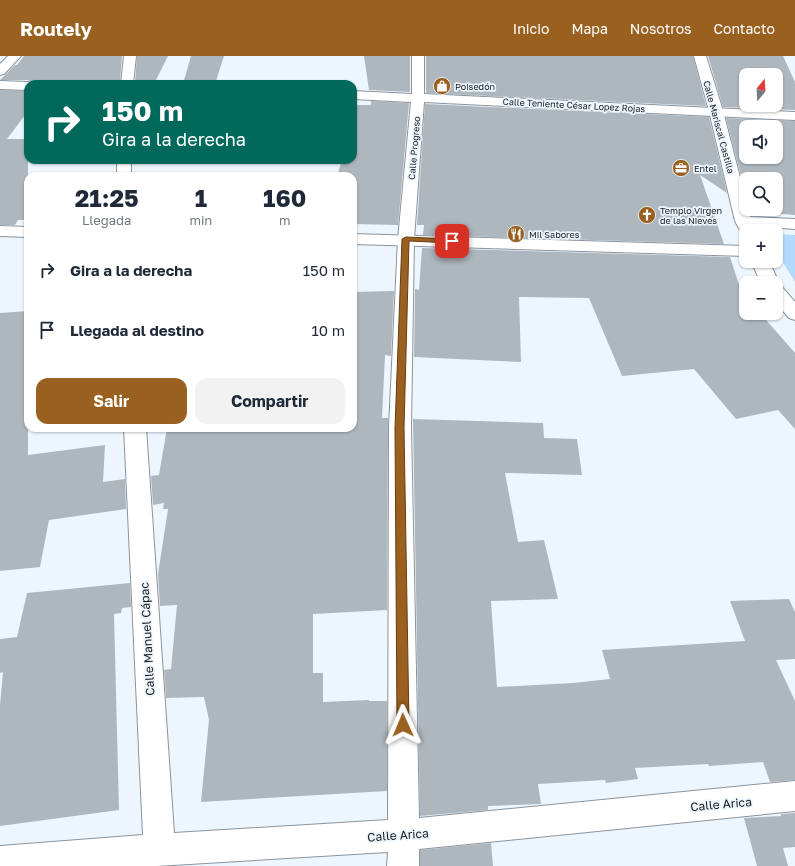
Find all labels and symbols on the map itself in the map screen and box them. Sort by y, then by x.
north arrow [739,68,783,112]
shop icon: Poisedón [432,76,452,96]
street label: Calle Mariscal Castilla [701,79,737,175]
place label: Poisedón [455,81,495,92]
street label: Calle Teniente César Lopez Rojas [502,96,646,114]
street label: Calle Progreso [406,116,422,180]
office icon: Entel [671,158,691,178]
place label: Entel [694,163,717,174]
church icon: Templo Virgen de las Nieves [637,205,657,225]
place label: Templo Virgen de las Nieves [660,205,722,226]
pin [435,224,469,258]
restaurant icon: Mil Sabores [506,224,526,244]
place label: Mil Sabores [529,229,580,240]
street label: Calle Manuel Cápac [137,581,157,696]
position arrow [382,704,424,746]
street label: Calle Arica [690,794,752,814]
street label: Calle Arica [367,825,429,845]

